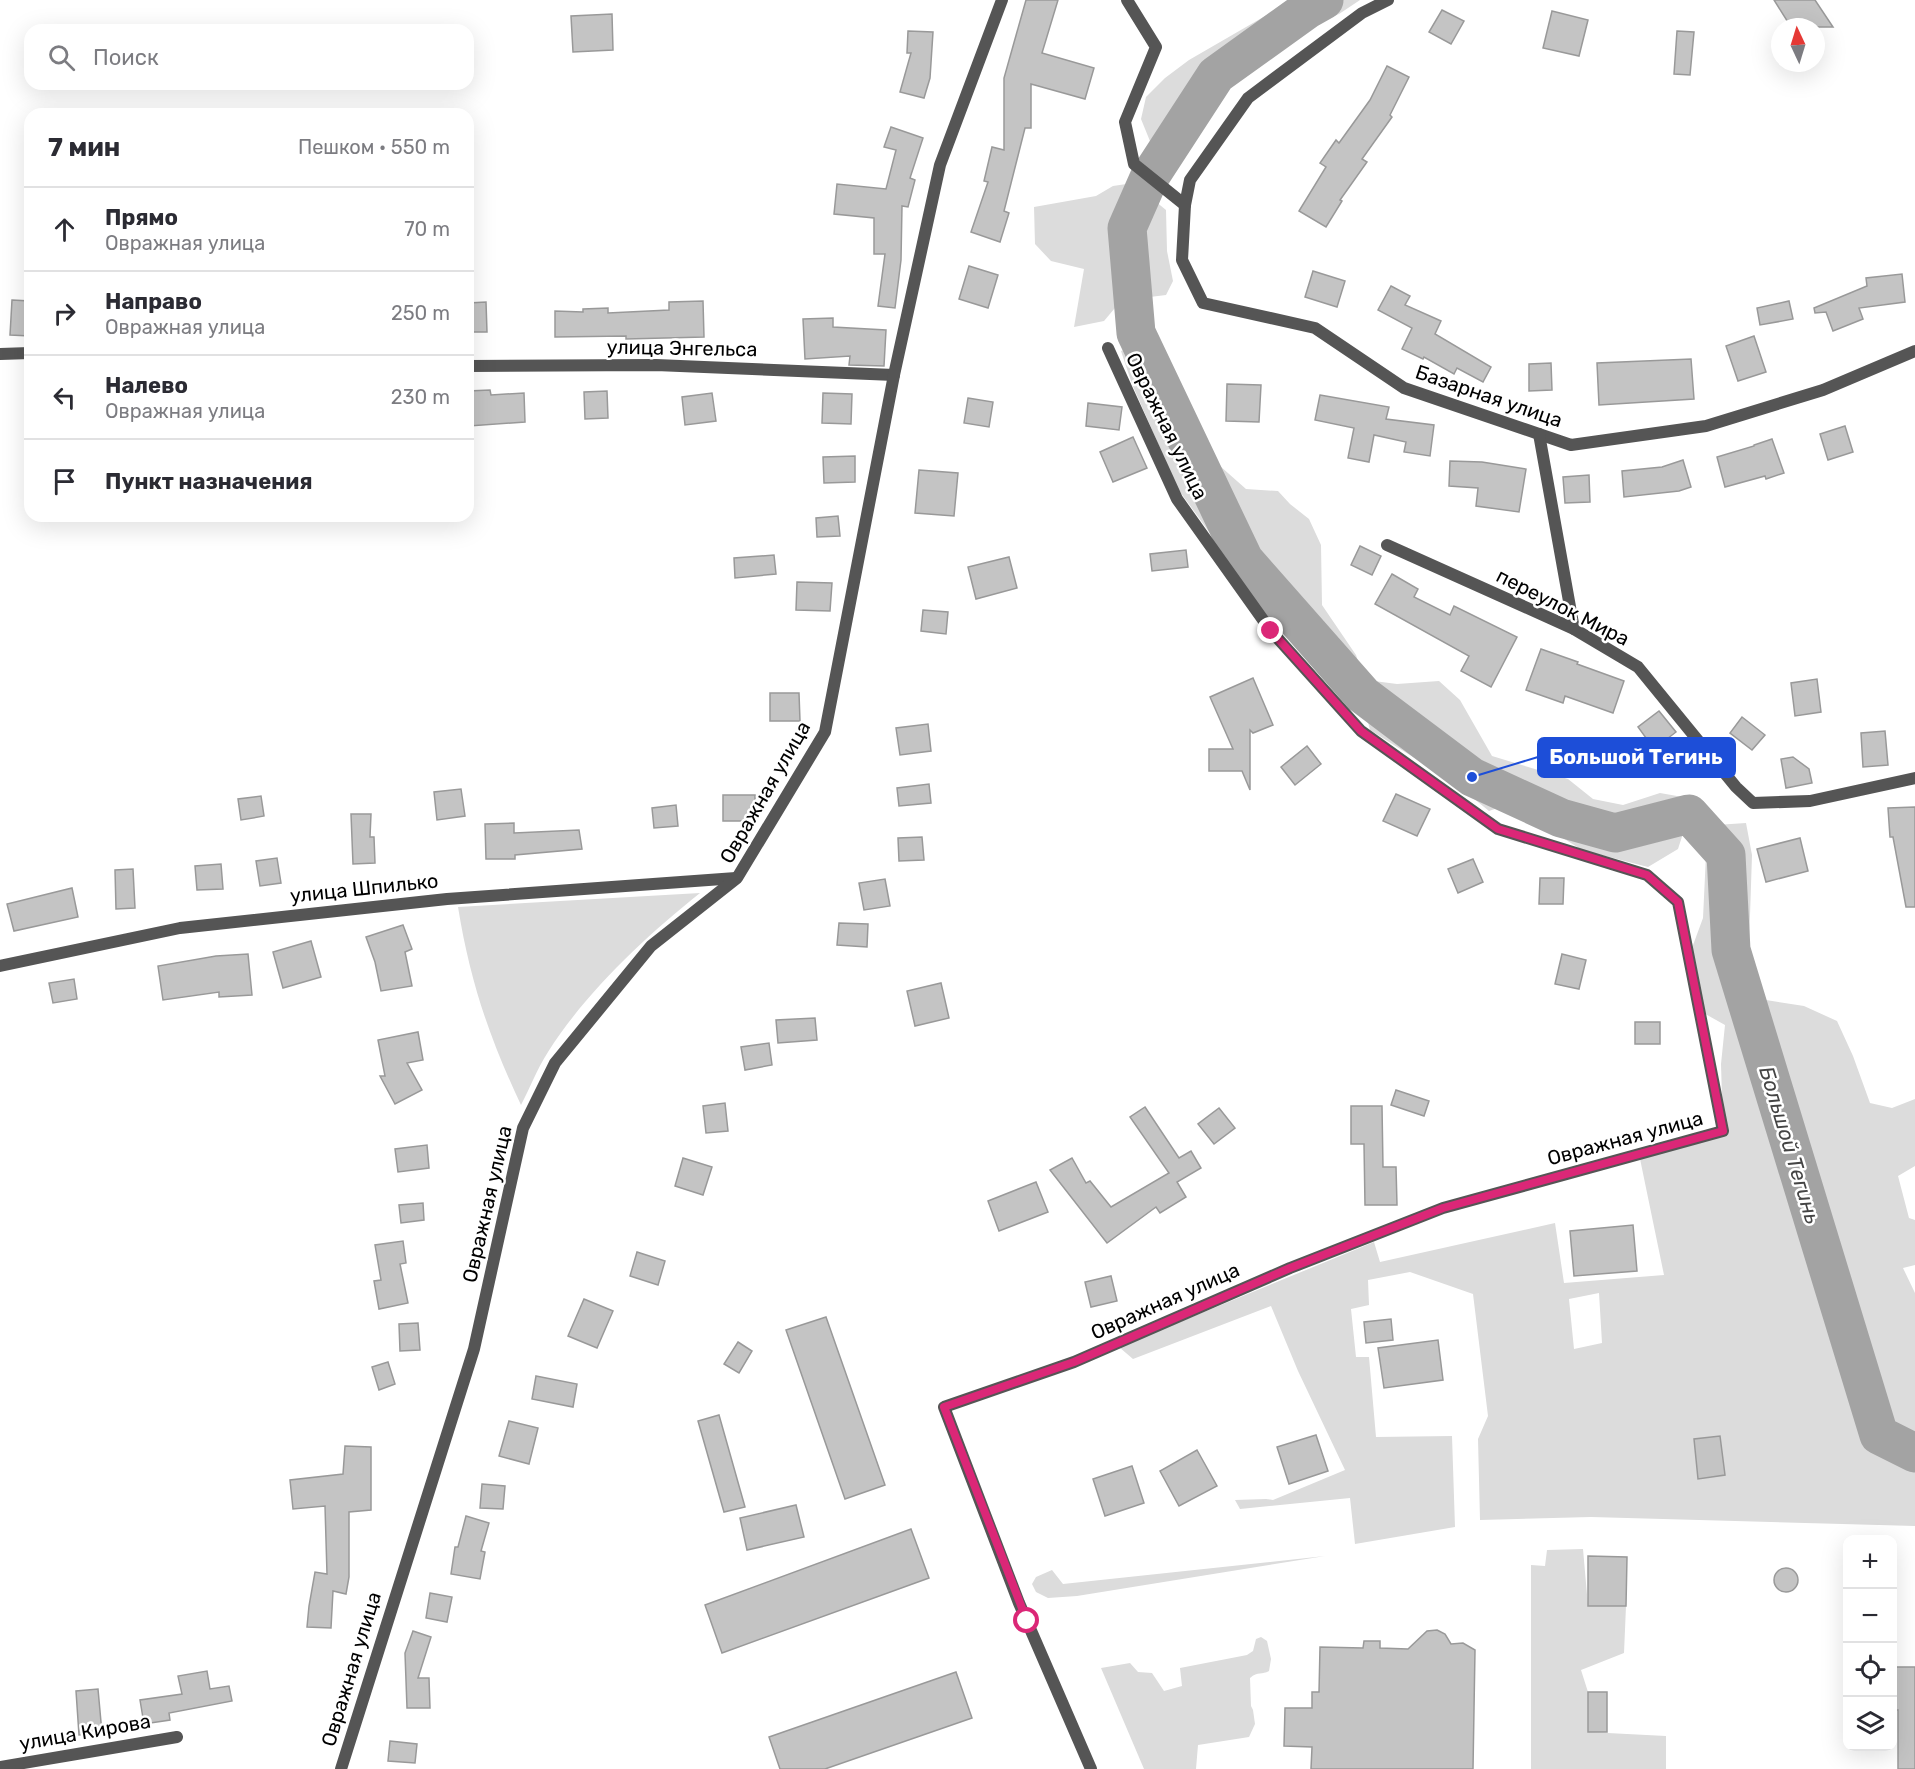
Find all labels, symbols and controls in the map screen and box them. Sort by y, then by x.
north arrow [1771,18,1825,72]
search box [24,24,474,90]
icon: search [45,41,78,74]
text: Поиск [93,44,159,71]
text: 7 мин [48,132,120,163]
text: Пешком · 550 m [298,135,450,159]
text: Прямо [105,204,178,231]
icon: ahead [48,213,81,246]
text: 70 m [404,217,450,241]
text: Овражная улица [105,231,265,255]
text: Направо [105,288,202,315]
icon: right [48,297,81,330]
text: 250 m [391,301,450,325]
text: Овражная улица [105,315,265,339]
street label: улица Энгельса [606,335,758,361]
street label: Овражная улица [1121,349,1213,503]
street label: Базарная улица [1412,360,1566,432]
text: Налево [105,372,188,399]
icon: left [48,381,81,414]
text: 230 m [391,385,450,409]
text: Овражная улица [105,399,265,423]
icon: arrive [48,465,81,498]
text: Пункт назначения [105,468,313,495]
street label: переулок Мира [1493,563,1633,651]
route end [1257,617,1283,643]
street label: Овражная улица [715,717,815,867]
callout: Большой Тегинь [1538,738,1735,777]
text: Большой Тегинь [1549,744,1723,769]
street label: улица Шпилько [289,868,439,908]
water label: Большой Тегинь [1754,1063,1826,1227]
street label: Овражная улица [1544,1106,1706,1170]
street label: Овражная улица [457,1123,517,1285]
street label: Овражная улица [1087,1257,1243,1345]
map controls [1843,1535,1897,1751]
button: + [1843,1535,1897,1589]
street label: Овражная улица [316,1589,386,1749]
button: − [1843,1589,1897,1643]
route start [1013,1607,1039,1633]
button: locate [1843,1643,1897,1697]
button: layers [1843,1697,1897,1751]
street label: улица Кирова [17,1709,153,1755]

